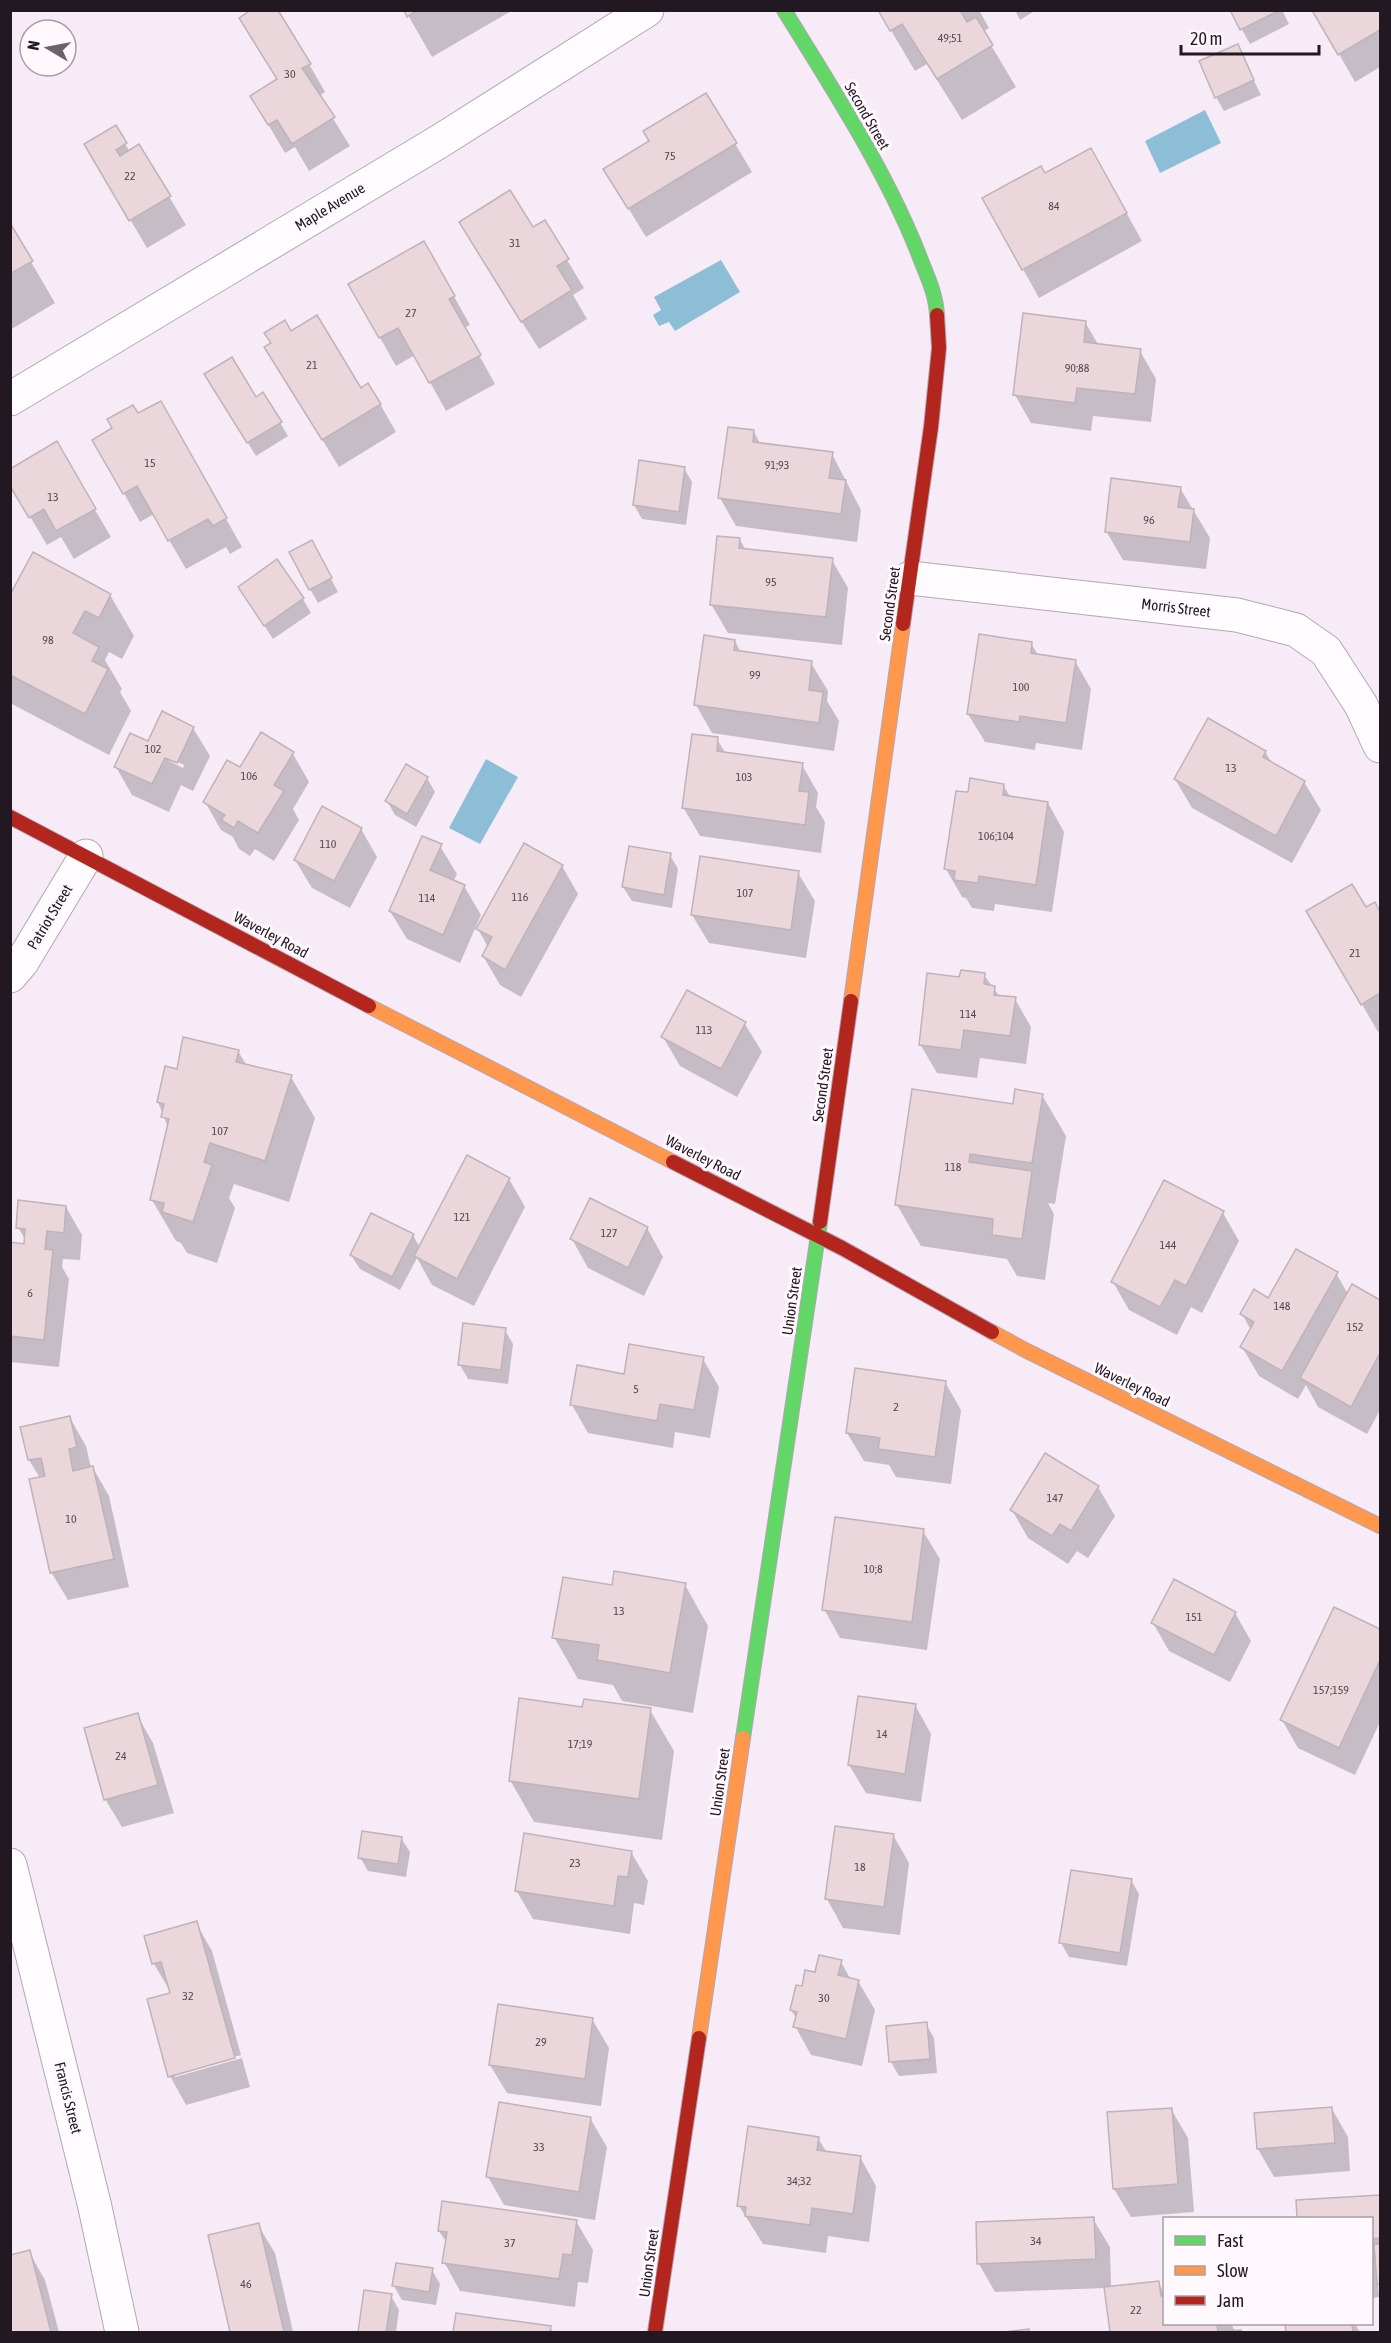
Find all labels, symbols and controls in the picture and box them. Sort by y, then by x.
north arrow [18,18,78,78]
scale bar [1181,18,1319,56]
text: 20 m [1190,28,1222,49]
house number: 49;51 [938,31,963,45]
text: N [24,39,43,52]
house number: 30 [284,67,296,81]
street label: Second Street [841,79,894,152]
house number: 75 [664,149,676,163]
house number: 22 [124,169,136,183]
street label: Maple Avenue [292,179,368,234]
house number: 84 [1048,199,1060,213]
house number: 31 [509,236,521,250]
house number: 27 [405,306,417,320]
house number: 21 [306,358,318,372]
house number: 90;88 [1065,361,1090,375]
house number: 15 [144,456,156,470]
house number: 91;93 [765,458,789,472]
house number: 13 [47,490,59,504]
house number: 96 [1143,513,1155,527]
street label: Second Street [876,566,903,642]
house number: 95 [765,575,777,589]
street label: Morris Street [1140,595,1212,620]
house number: 98 [42,633,54,647]
house number: 99 [749,668,761,682]
house number: 100 [1013,680,1030,694]
house number: 102 [145,742,161,756]
house number: 13 [1225,761,1237,775]
house number: 106 [241,769,258,783]
house number: 103 [736,770,752,784]
house number: 106;104 [978,829,1014,843]
house number: 110 [320,837,337,851]
street label: Patriot Street [24,881,76,952]
house number: 107 [737,886,754,900]
house number: 116 [512,890,529,904]
house number: 114 [419,891,436,905]
street label: Waverley Road [231,908,311,961]
house number: 21 [1349,946,1361,960]
house number: 114 [960,1007,977,1021]
house number: 113 [696,1023,712,1037]
street label: Second Street [809,1047,836,1123]
house number: 107 [212,1124,229,1138]
street label: Waverley Road [663,1131,744,1184]
house number: 118 [945,1160,962,1174]
house number: 121 [454,1210,471,1224]
house number: 127 [601,1226,618,1240]
house number: 144 [1160,1238,1177,1252]
street label: Union Street [778,1266,805,1336]
house number: 6 [27,1286,33,1300]
house number: 148 [1274,1299,1291,1313]
house number: 152 [1347,1320,1363,1334]
street label: Waverley Road [1092,1359,1173,1410]
house number: 5 [633,1382,639,1396]
house number: 2 [893,1400,899,1414]
house number: 147 [1047,1491,1064,1505]
house number: 10 [65,1512,77,1526]
house number: 10;8 [863,1562,883,1576]
house number: 13 [613,1604,625,1618]
house number: 151 [1186,1610,1203,1624]
house number: 157;159 [1313,1683,1349,1697]
house number: 14 [876,1727,888,1741]
house number: 17;19 [568,1737,593,1751]
street label: Union Street [706,1747,733,1817]
house number: 24 [115,1749,127,1763]
house number: 23 [569,1856,581,1870]
house number: 18 [854,1860,866,1874]
house number: 32 [182,1989,194,2003]
house number: 30 [818,1991,830,2005]
house number: 29 [535,2035,547,2049]
street label: Francis Street [51,2060,86,2136]
house number: 33 [533,2140,545,2154]
house number: 34;32 [787,2174,811,2188]
legend [1163,2217,1373,2325]
street label: Union Street [635,2228,662,2298]
text: Fast [1217,2230,1244,2251]
house number: 34 [1030,2234,1042,2248]
house number: 37 [504,2236,516,2250]
text: Slow [1217,2260,1248,2281]
house number: 46 [240,2277,252,2291]
text: Jam [1217,2290,1244,2311]
house number: 22 [1130,2303,1142,2317]

